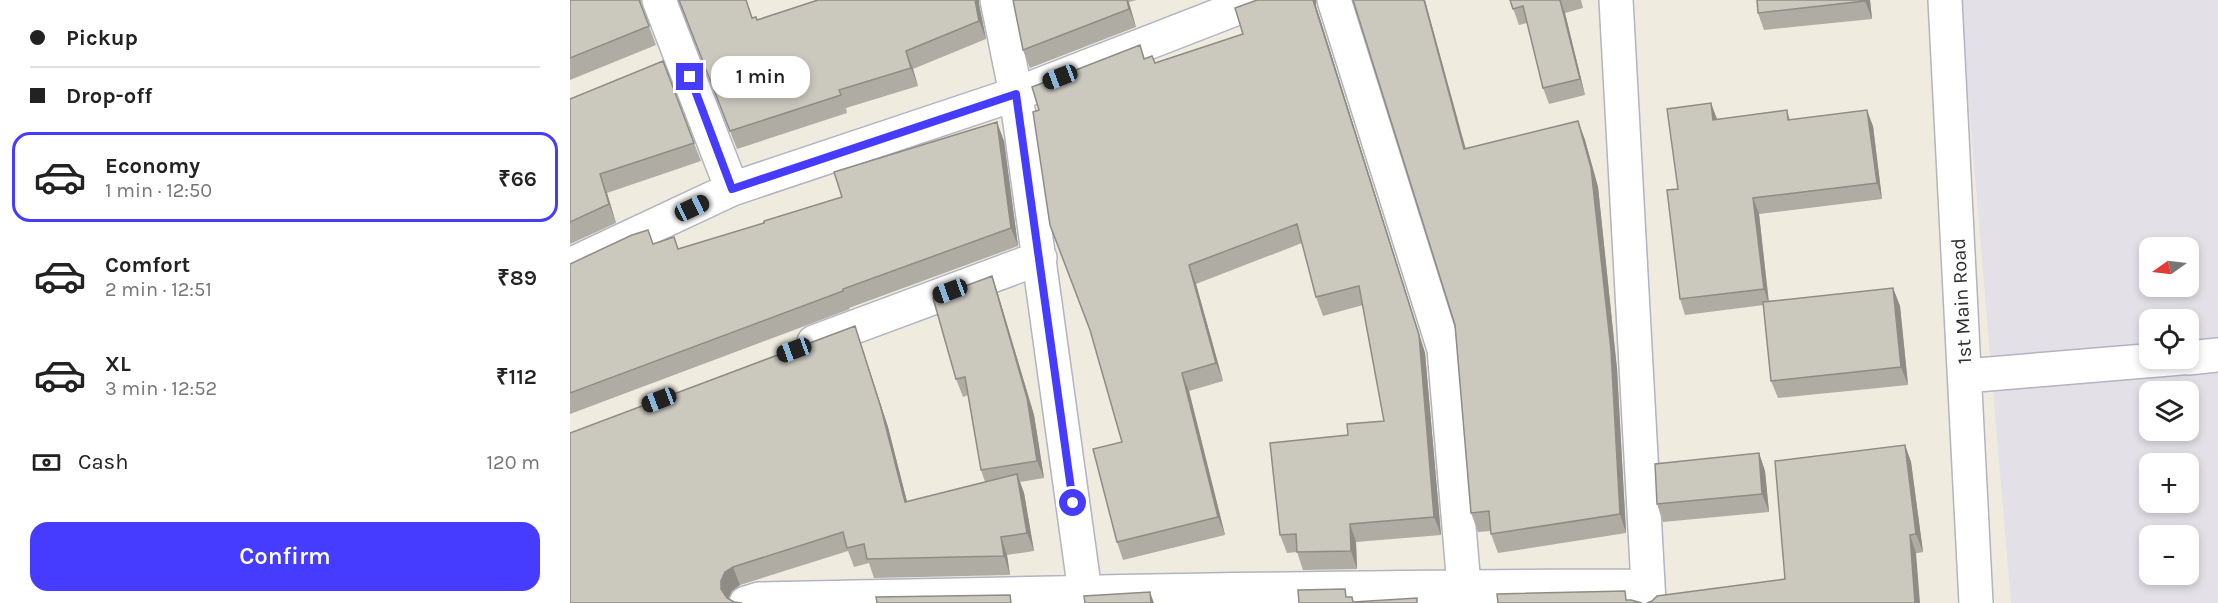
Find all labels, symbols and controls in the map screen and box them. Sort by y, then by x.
text: Pickup [66,25,138,51]
callout: 1 min [711,56,810,98]
car [1040,62,1080,92]
route end [676,63,703,90]
text: 1 min [736,65,785,88]
text: Drop-off [66,83,152,109]
icon: car [33,150,87,204]
text: Economy [105,153,200,179]
text: ₹66 [498,166,537,192]
text: 1 min · 12:50 [105,179,212,202]
car [672,192,712,224]
street label: 1st Main Road [1947,237,1976,365]
north arrow [2139,237,2199,297]
map controls [2139,237,2199,585]
icon: car [33,249,87,303]
text: Comfort [105,252,190,278]
text: ₹89 [497,265,537,291]
car [930,276,970,306]
text: 2 min · 12:51 [105,278,212,301]
button: locate [2139,309,2199,369]
car [774,335,814,365]
icon: car [33,348,87,402]
text: XL [105,351,131,377]
text: ₹112 [496,364,537,390]
text: 3 min · 12:52 [105,377,217,400]
button: layers [2139,381,2199,441]
car [639,385,679,415]
icon: cash [30,446,63,479]
text: Cash [78,449,128,475]
text: 120 m [486,451,540,474]
button: + [2139,453,2199,513]
route start [1059,489,1086,516]
button: Confirm [30,522,540,591]
button: − [2139,525,2199,585]

